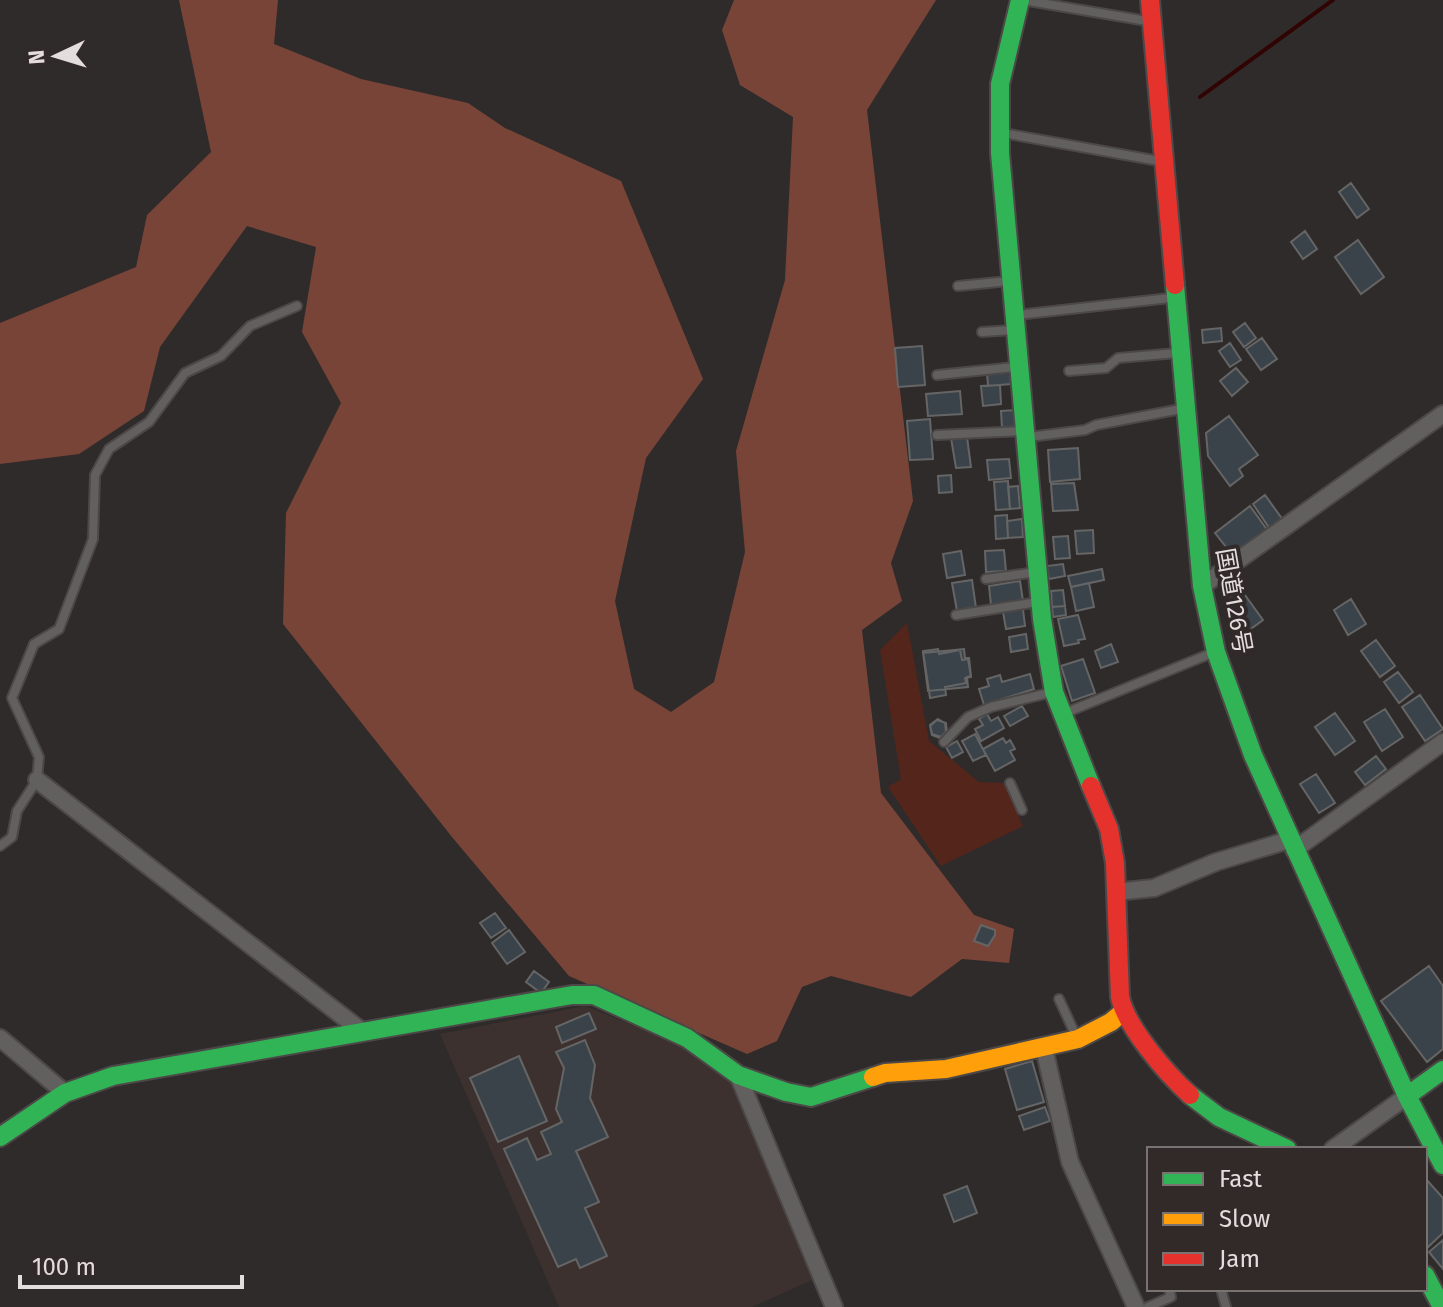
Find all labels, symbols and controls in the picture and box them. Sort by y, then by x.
north arrow [16,16,96,96]
text: N [23,49,51,66]
street label: 国道126号 [1211,546,1257,656]
legend [1147,1147,1427,1291]
text: Fast [1219,1165,1262,1193]
text: Slow [1219,1205,1270,1233]
scale bar [20,1239,242,1289]
text: Jam [1219,1245,1260,1273]
text: 100 m [32,1253,96,1281]

